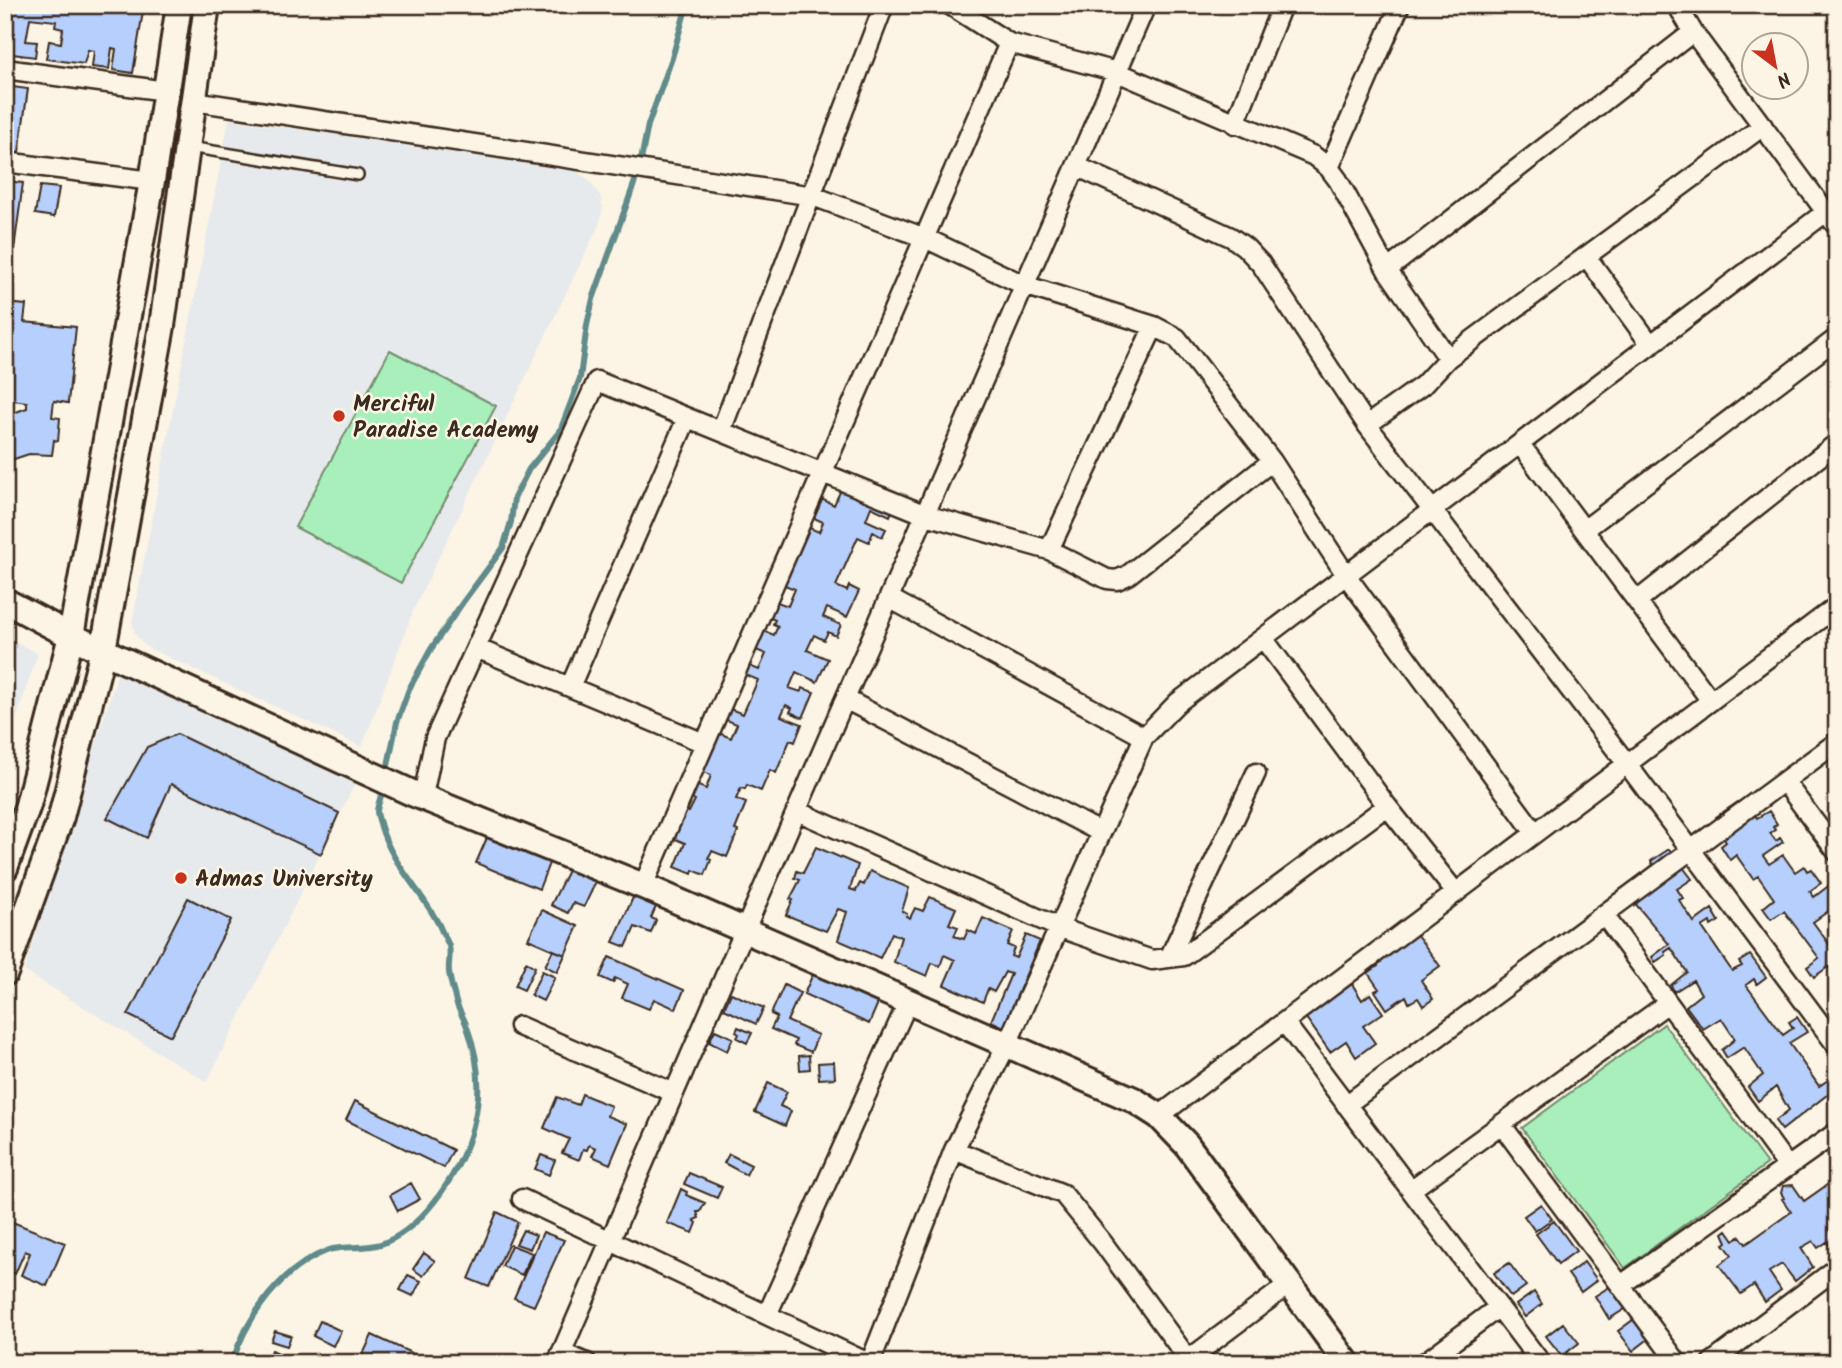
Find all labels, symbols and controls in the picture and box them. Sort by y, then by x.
north arrow [1741,32,1811,102]
text: N [1770,63,1796,95]
place label: Merciful Paradise Academy [353,387,539,449]
marker: Merciful Paradise Academy [331,408,347,424]
place label: Admas University [195,862,373,898]
marker: Admas University [173,870,189,886]

